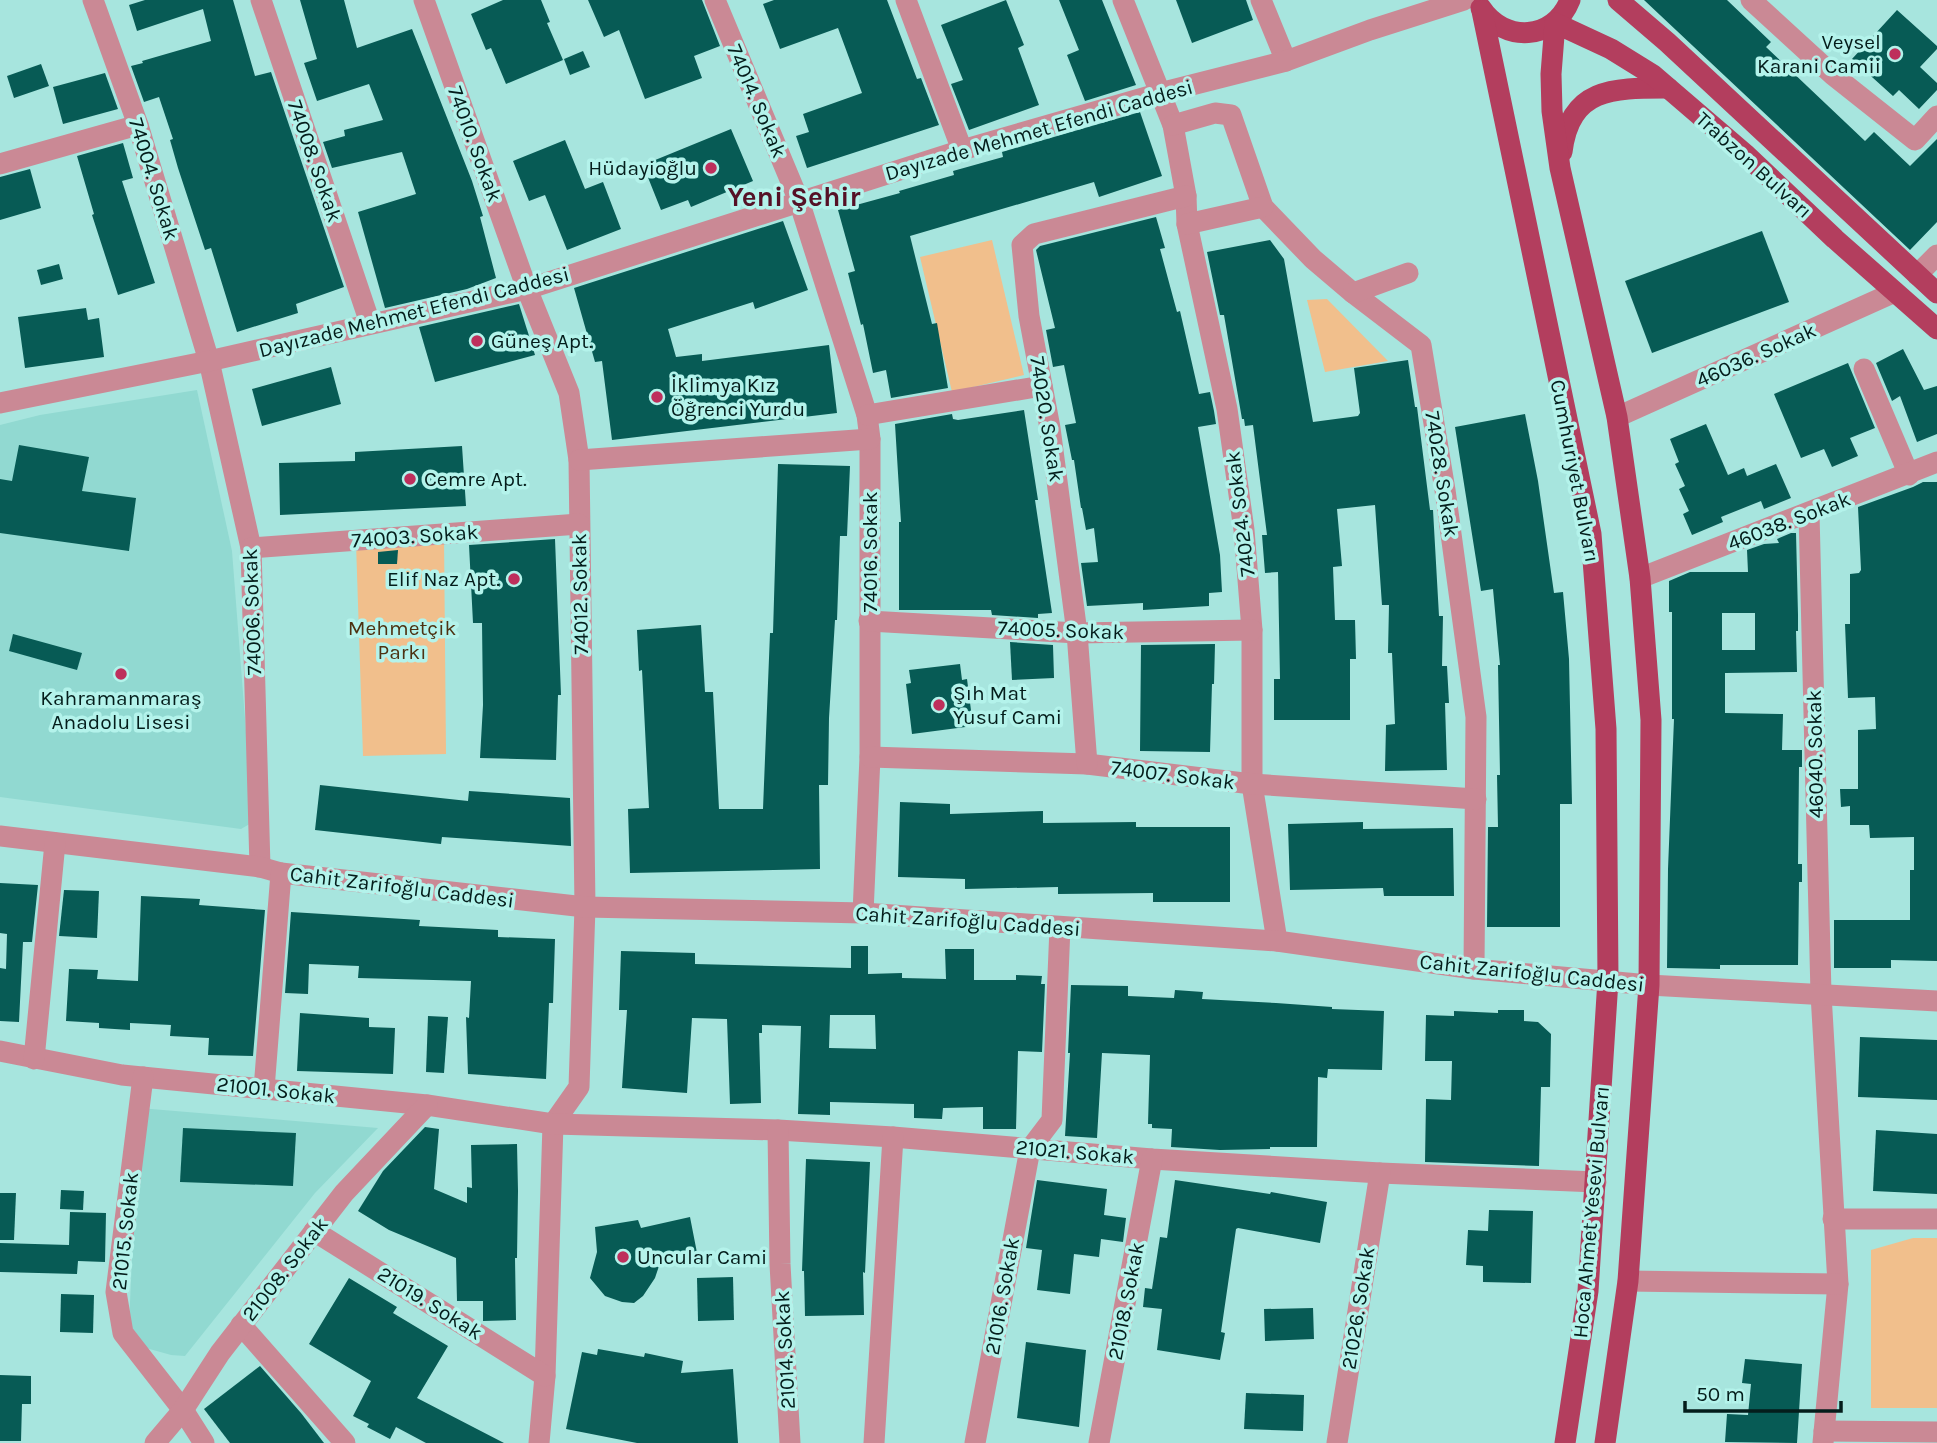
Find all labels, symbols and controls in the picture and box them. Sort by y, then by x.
place label: Veysel Karani Camii [1757,30,1881,78]
street label: 74014. Sokak [722,41,792,161]
marker: Veysel Karani Camii [1887,46,1903,62]
street label: Dayızade Mehmet Efendi Caddesi [882,74,1196,186]
street label: 74010. Sokak [443,83,507,205]
street label: 74008. Sokak [283,97,347,225]
street label: Trabzon Bulvarı [1691,107,1817,223]
street label: 74004. Sokak [124,115,184,243]
place label: Hüdayioğlu [588,156,697,180]
marker: Hüdayioğlu [703,160,719,176]
district label: Yeni Şehir [727,180,861,213]
street label: Dayızade Mehmet Efendi Caddesi [256,262,572,362]
street label: 46036. Sokak [1692,318,1820,392]
place label: Güneş Apt. [491,329,593,353]
marker: Güneş Apt. [469,333,485,349]
street label: 74020. Sokak [1025,354,1069,484]
place label: İklimya Kız Öğrenci Yurdu [671,373,805,421]
street label: Cumhuriyet Bulvarı [1546,378,1604,564]
marker: İklimya Kız Öğrenci Yurdu [649,389,665,405]
street label: 74028. Sokak [1420,409,1464,539]
street label: 74024. Sokak [1220,450,1260,578]
place label: Cemre Apt. [424,467,527,491]
marker: Cemre Apt. [402,471,418,487]
street label: 46038. Sokak [1724,487,1854,555]
street label: 74016. Sokak [858,491,882,613]
street label: 74003. Sokak [351,520,479,552]
street label: 74012. Sokak [567,533,593,655]
street label: 74006. Sokak [238,548,266,676]
place label: Elif Naz Apt. [387,567,500,591]
marker: Elif Naz Apt. [506,571,522,587]
park label: Mehmetçik Parkı [348,616,456,664]
street label: 74005. Sokak [997,616,1125,644]
marker: Kahramanmaraş Anadolu Lisesi [113,666,129,682]
place label: Şıh Mat Yusuf Cami [953,681,1062,729]
place label: Kahramanmaraş Anadolu Lisesi [40,686,202,734]
street label: 46040. Sokak [1802,689,1828,818]
marker: Şıh Mat Yusuf Cami [931,697,947,713]
street label: 74007. Sokak [1110,756,1236,795]
street label: Cahit Zarifoğlu Caddesi [289,861,515,913]
street label: Cahit Zarifoğlu Caddesi [855,901,1081,941]
street label: Cahit Zarifoğlu Caddesi [1419,949,1645,997]
street label: 21001. Sokak [216,1072,337,1108]
street label: Hoca Ahmet Yesevi Bulvarı [1568,1085,1614,1339]
street label: 21021. Sokak [1015,1135,1135,1169]
street label: 21015. Sokak [107,1171,143,1291]
street label: 21008. Sokak [237,1212,333,1326]
street label: 21016. Sokak [980,1235,1024,1357]
street label: 21018. Sokak [1103,1240,1149,1362]
place label: Uncular Cami [637,1245,767,1269]
street label: 21026. Sokak [1336,1245,1380,1371]
marker: Uncular Cami [615,1249,631,1265]
street label: 21019. Sokak [373,1261,487,1345]
street label: 21014. Sokak [770,1290,800,1410]
scale bar [1685,1370,1841,1414]
text: 50 m [1696,1382,1745,1406]

